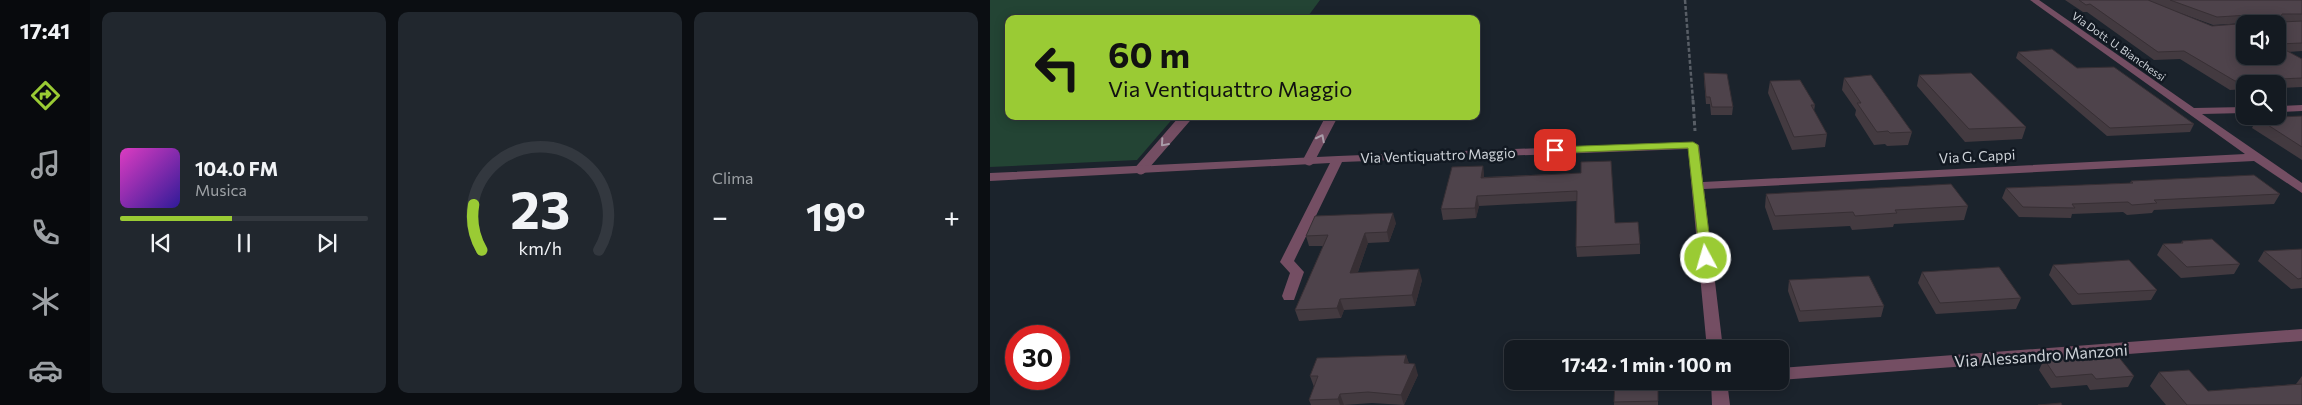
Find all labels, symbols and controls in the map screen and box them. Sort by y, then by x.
street label: Via Dott. U. Bianchessi [2070,9,2169,83]
map controls [2236,15,2286,125]
button: sound [2236,15,2286,65]
text: 17:41 [20,17,70,44]
text: 60 m [1108,32,1190,75]
icon: left [1025,35,1090,100]
text: Via Ventiquattro Maggio [1108,75,1352,102]
button: search [2236,75,2286,125]
icon: directions [28,78,63,113]
pin [1534,129,1576,171]
one-way arrow [1315,134,1325,143]
icon: arrive [1541,136,1569,164]
one-way arrow [1161,137,1170,146]
street label: Via Ventiquattro Maggio [1360,144,1516,166]
street label: Via G. Cappi [1938,146,2016,166]
icon: music [28,147,63,182]
text: 104.0 FM [195,157,278,180]
text: Clima [712,168,753,187]
text: 23 [510,176,570,240]
text: Musica [195,180,247,199]
text: 19° [806,192,866,239]
text: − [712,199,728,233]
text: + [944,199,960,233]
icon: phone [28,215,63,250]
icon: previous [147,229,175,257]
icon: pause [230,229,258,257]
icon: next [313,229,341,257]
position arrow [1679,231,1731,283]
text: km/h [518,237,562,259]
icon: climate [28,284,63,319]
speed limit sign: 30 [1005,325,1070,390]
street label: Via Alessandro Manzoni [1954,339,2128,371]
icon: car [28,353,63,388]
text: 17:42 · 1 min · 100 m [1561,353,1732,376]

